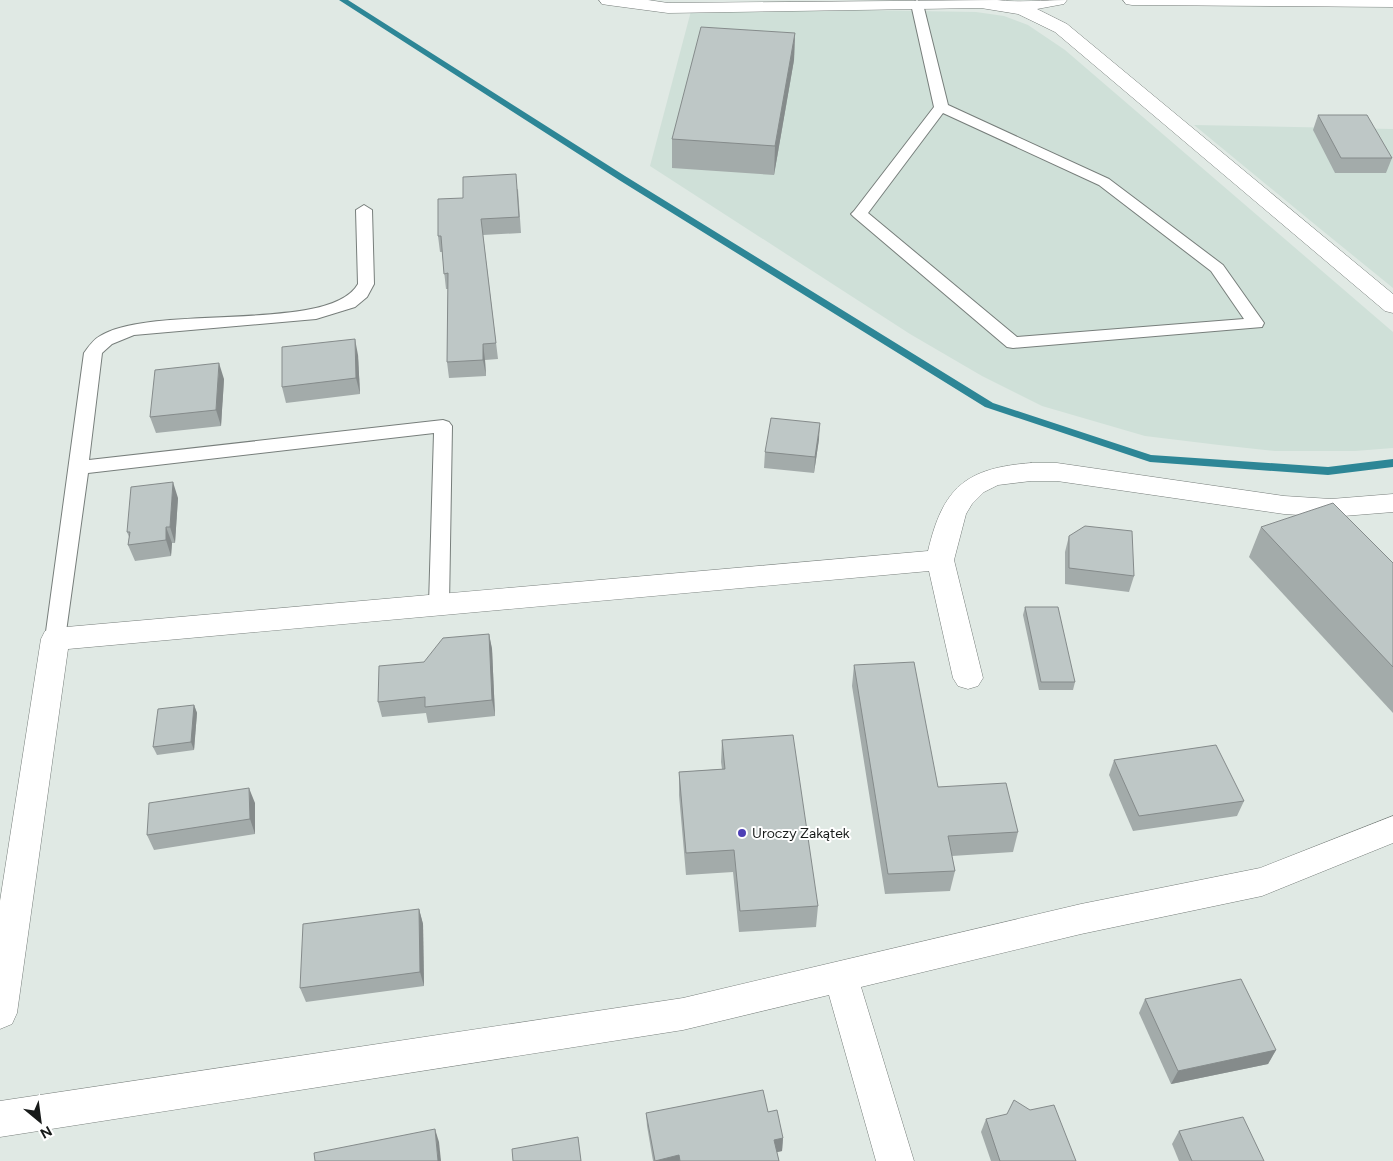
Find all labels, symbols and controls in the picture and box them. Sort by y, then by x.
place label: Uroczy Zakątek [752,825,850,842]
marker: Uroczy Zakątek [736,827,748,839]
north arrow [15,1096,65,1146]
text: N [37,1122,55,1142]

